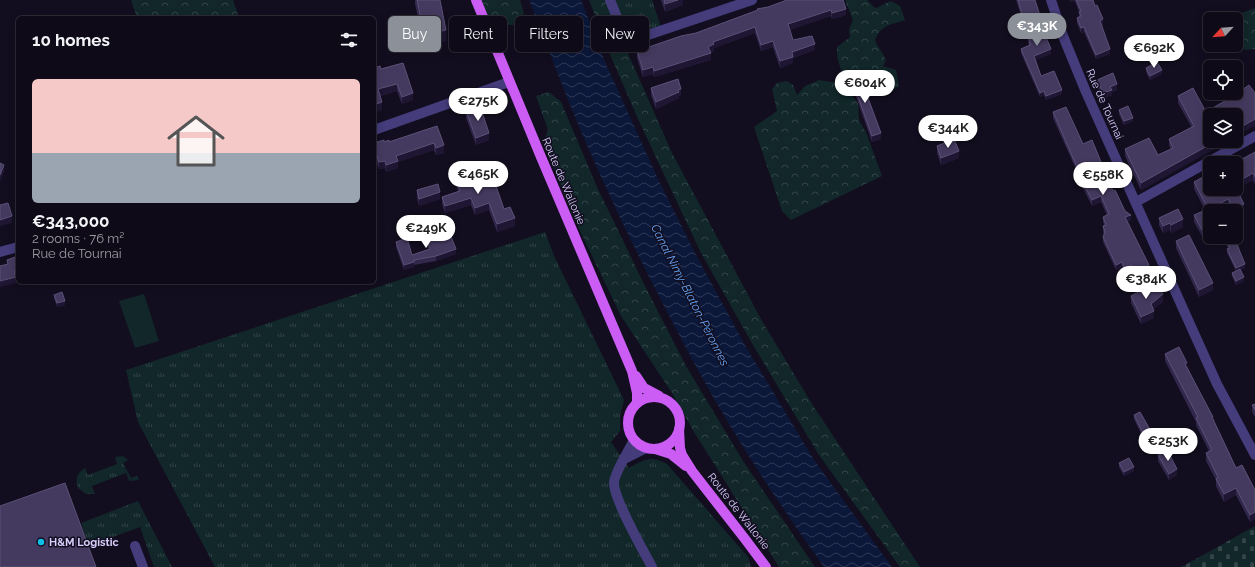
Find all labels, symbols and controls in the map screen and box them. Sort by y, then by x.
north arrow [1203,12,1243,52]
map controls [1203,12,1243,244]
pin: €343K [1009,13,1065,47]
chip: Buy [388,16,441,52]
chip: Rent [449,16,507,52]
chip: Filters [515,16,583,52]
chip: New [591,16,649,52]
text: €343K [1016,18,1058,33]
icon: filters [338,29,360,51]
text: 10 homes [32,30,110,50]
pin: €692K [1126,35,1182,69]
text: €692K [1133,40,1175,55]
button: locate [1203,60,1243,100]
street label: Rue de Tournai [1083,67,1126,142]
pin: €604K [837,70,893,104]
text: €604K [844,75,886,90]
pin: €275K [450,88,506,122]
text: €275K [458,93,498,108]
icon: home [160,105,232,177]
button: layers [1203,108,1243,148]
pin: €344K [920,115,976,149]
text: €344K [927,120,969,135]
street label: Route de Wallonie [539,136,588,227]
button: + [1203,156,1243,196]
pin: €465K [450,161,506,195]
pin: €558K [1075,162,1131,196]
text: €465K [457,166,499,181]
text: €558K [1082,167,1124,182]
button: − [1203,204,1243,244]
text: €343,000 [32,211,110,231]
pin: €249K [398,215,454,249]
text: €249K [405,220,447,235]
water label: Canal Nimy-Blaton-Péronnes [648,222,732,369]
text: 2 rooms · 76 m² [32,231,124,246]
text: Rue de Tournai [32,246,122,261]
pin: €384K [1118,266,1174,300]
text: €384K [1125,271,1167,286]
pin: €253K [1140,428,1196,462]
text: €253K [1148,433,1188,448]
street label: Route de Wallonie [705,471,773,553]
place label: H&M Logistic [49,536,119,549]
marker: H&M Logistic [36,537,46,547]

